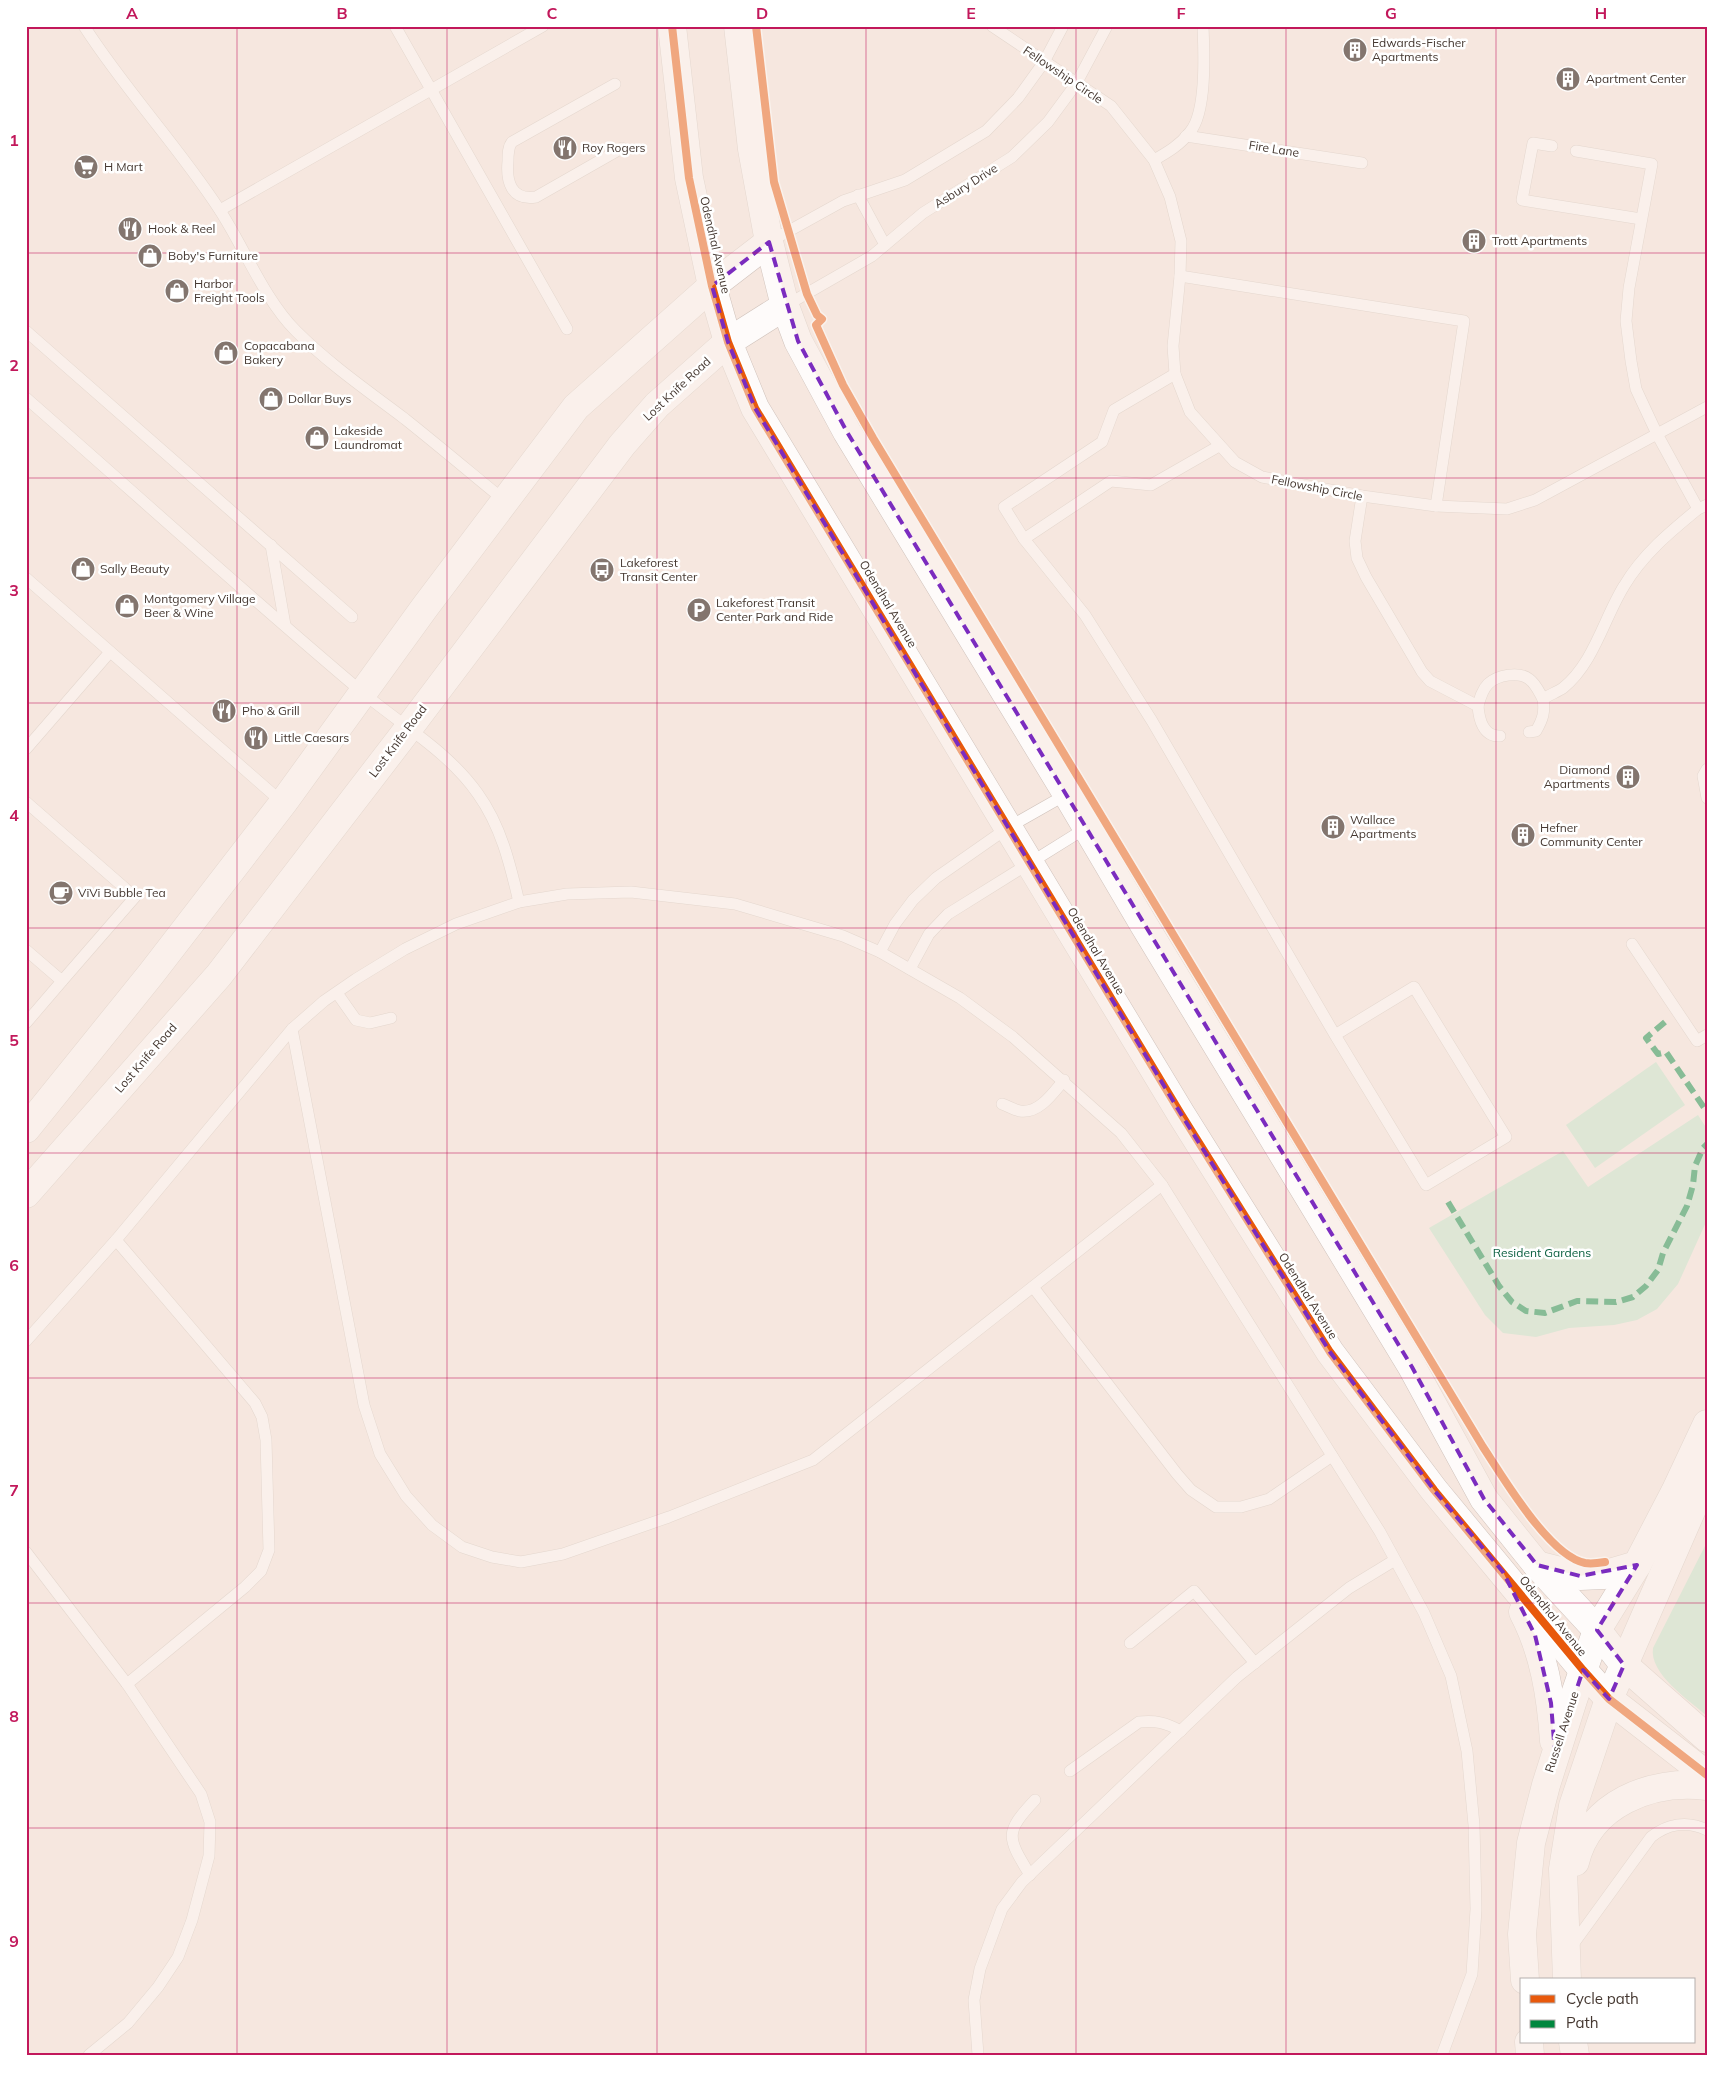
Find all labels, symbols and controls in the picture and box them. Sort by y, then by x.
text: A [126,3,138,23]
text: B [336,3,348,23]
text: C [547,3,558,23]
text: D [756,3,768,23]
text: E [966,3,976,23]
text: F [1176,3,1186,23]
text: G [1385,3,1397,23]
text: H [1595,3,1607,23]
place label: Edwards-Fischer Apartments [1372,35,1466,64]
building icon: Edwards-Fischer Apartments [1342,37,1368,63]
street label: Fellowship Circle [1021,42,1106,107]
building icon: Apartment Center [1555,66,1581,92]
place label: Apartment Center [1586,71,1687,86]
text: 1 [9,130,19,150]
restaurant icon: Roy Rogers [552,135,578,161]
street label: Fire Lane [1248,137,1300,160]
place label: Roy Rogers [582,140,646,155]
supermarket icon: H Mart [73,154,99,180]
place label: H Mart [104,159,143,174]
street label: Asbury Drive [931,160,1000,211]
street label: Odendhal Avenue [697,195,734,295]
restaurant icon: Hook & Reel [117,216,143,242]
place label: Hook & Reel [148,221,215,236]
building icon: Trott Apartments [1461,228,1487,254]
place label: Trott Apartments [1492,233,1587,248]
shop icon: Boby's Furniture [137,243,163,269]
place label: Boby's Furniture [168,248,258,263]
place label: Harbor Freight Tools [194,276,265,305]
shop icon: Harbor Freight Tools [164,278,190,304]
place label: Copacabana Bakery [244,338,315,367]
shop icon: Copacabana Bakery [213,340,239,366]
street label: Lost Knife Road [640,353,714,424]
text: 2 [9,355,19,375]
shop icon: Dollar Buys [258,386,284,412]
place label: Dollar Buys [288,391,352,406]
place label: Lakeside Laundromat [334,423,402,452]
shop icon: Lakeside Laundromat [304,425,330,451]
street label: Fellowship Circle [1270,471,1364,504]
place label: Lakeforest Transit Center [620,555,698,584]
shop icon: Sally Beauty [70,556,96,582]
bus stop icon: Lakeforest Transit Center [589,557,615,583]
street label: Odendhal Avenue [856,557,920,650]
place label: Sally Beauty [100,561,170,576]
text: 3 [9,580,19,600]
place label: Montgomery Village Beer & Wine [144,591,256,620]
shop icon: Montgomery Village Beer & Wine [114,593,140,619]
place label: Lakeforest Transit Center Park and Ride [716,595,833,624]
parking icon: Lakeforest Transit Center Park and Ride [686,597,712,623]
restaurant icon: Pho & Grill [211,698,237,724]
street label: Lost Knife Road [365,701,430,780]
place label: Pho & Grill [242,703,300,718]
restaurant icon: Little Caesars [243,725,269,751]
place label: Little Caesars [274,730,349,745]
place label: Diamond Apartments [1544,762,1610,791]
building icon: Diamond Apartments [1615,764,1641,790]
text: 4 [9,805,19,825]
place label: Wallace Apartments [1350,812,1416,841]
building icon: Wallace Apartments [1320,814,1346,840]
place label: Hefner Community Center [1540,820,1643,849]
building icon: Hefner Community Center [1510,822,1536,848]
cafe icon: ViVi Bubble Tea [48,880,74,906]
place label: ViVi Bubble Tea [78,885,166,900]
street label: Odendhal Avenue [1064,904,1128,997]
street label: Lost Knife Road [111,1020,180,1095]
text: 5 [9,1030,19,1050]
park label: Resident Gardens [1493,1245,1591,1260]
street label: Odendhal Avenue [1276,1250,1341,1342]
text: 6 [9,1255,19,1275]
text: 7 [9,1480,19,1500]
street label: Odendhal Avenue [1516,1572,1590,1659]
street label: Russell Avenue [1541,1689,1582,1774]
text: 8 [9,1706,19,1726]
text: 9 [9,1931,19,1951]
legend [1520,1978,1696,2044]
text: Cycle path [1566,1989,1639,2008]
text: Path [1566,2013,1598,2032]

